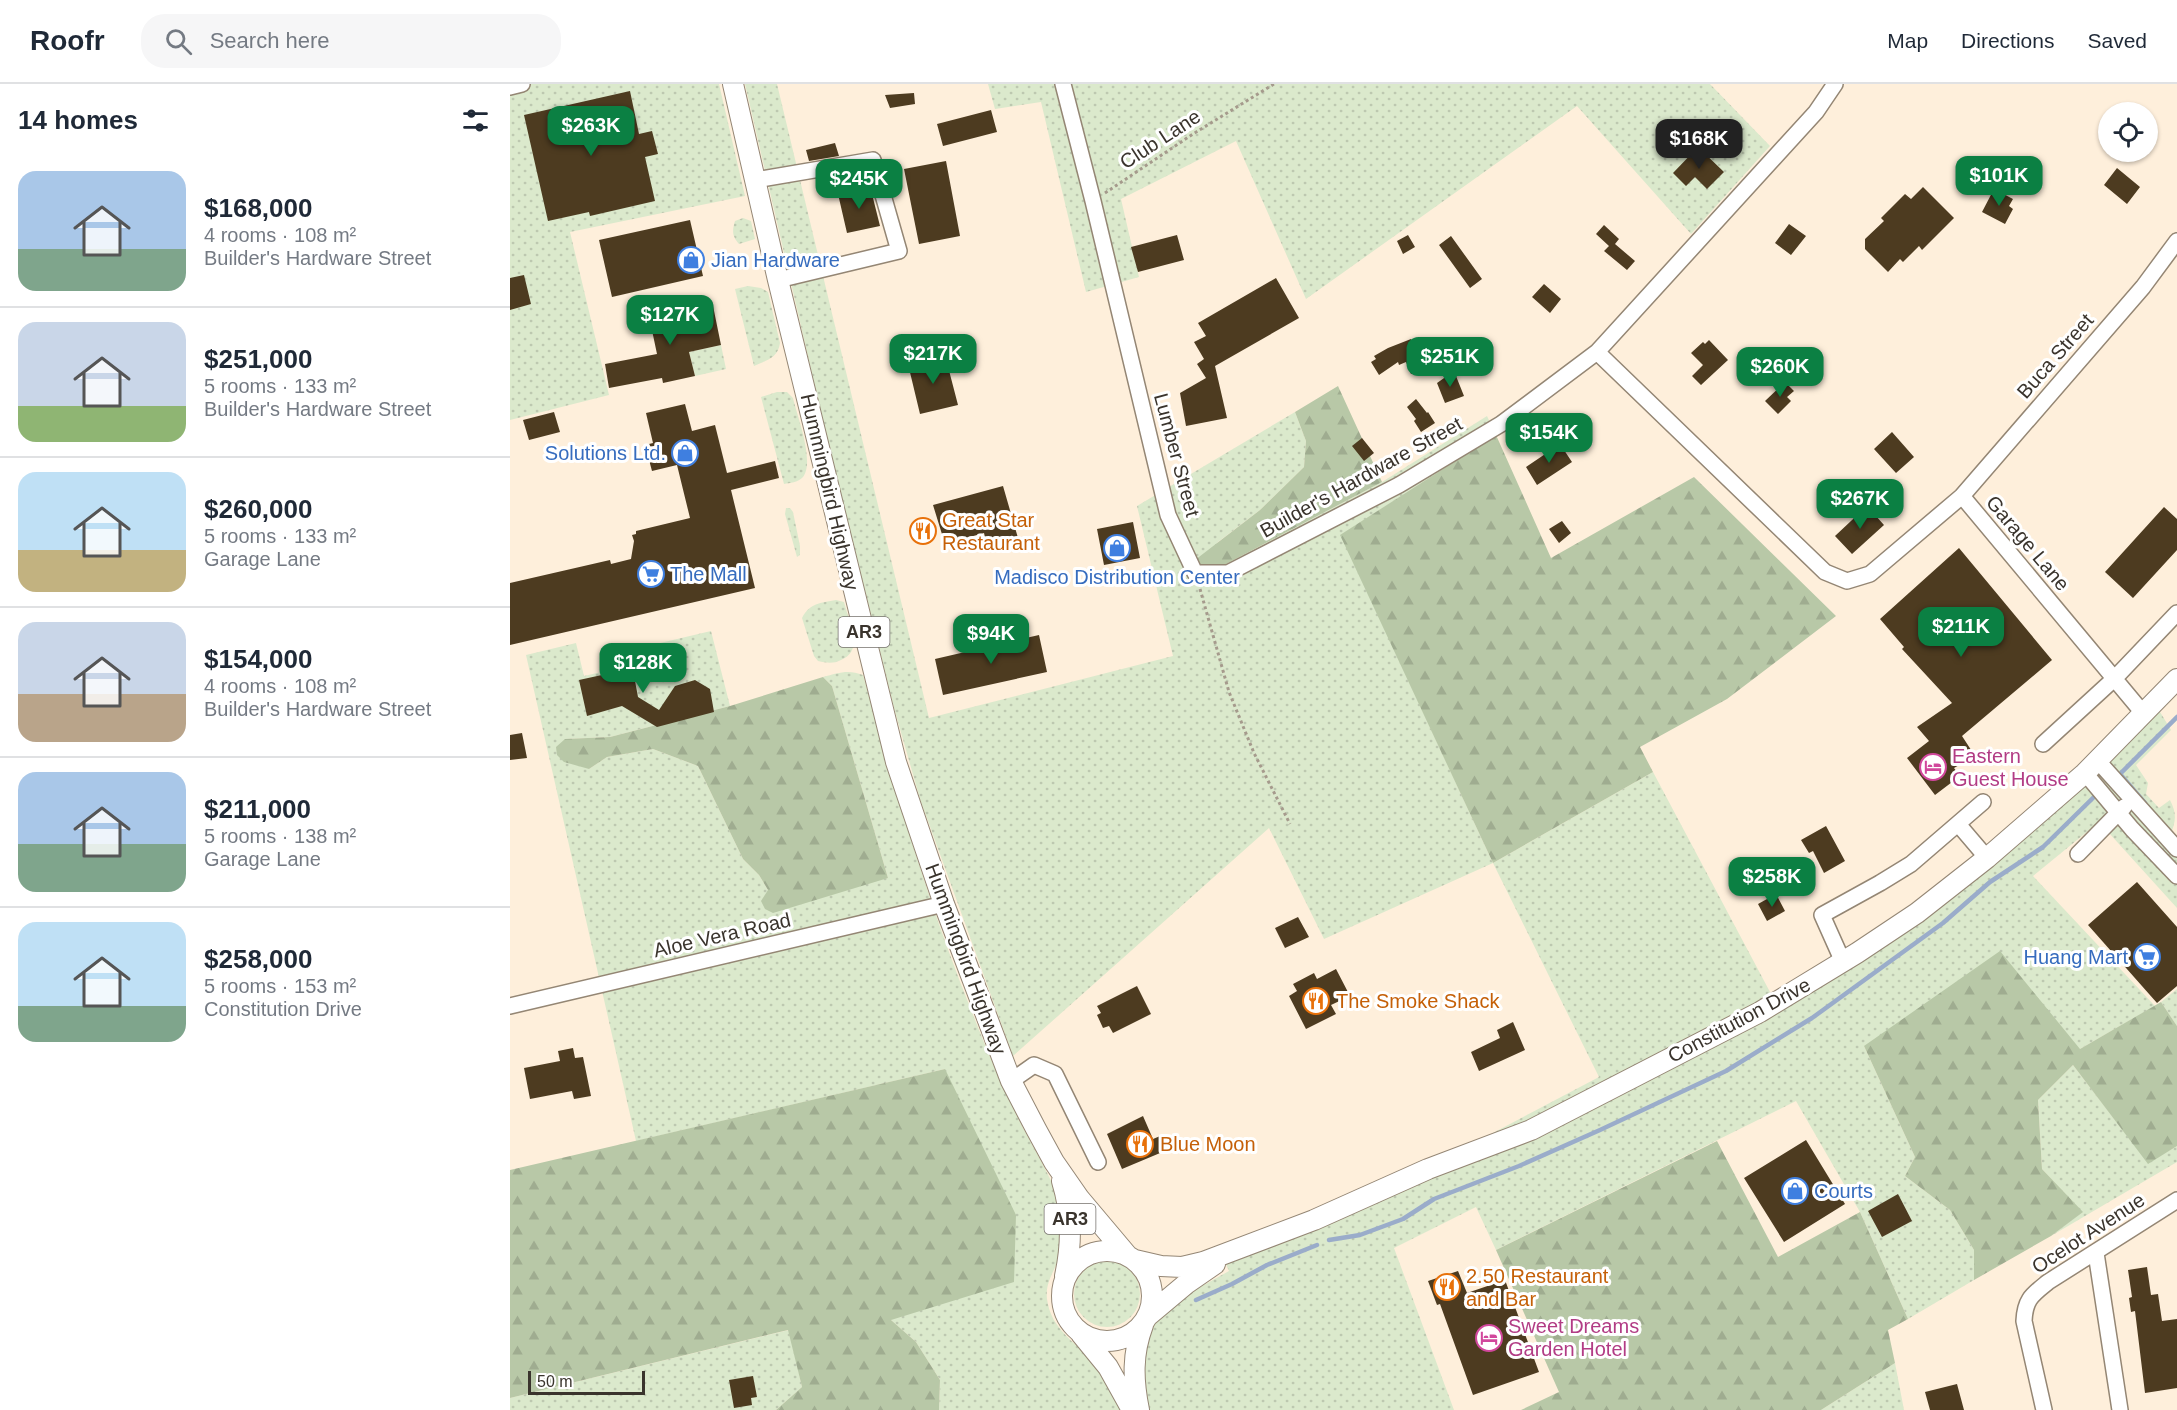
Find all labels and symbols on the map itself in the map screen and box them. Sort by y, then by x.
street label: Club Lane [1116,105,1204,173]
pin: $263K [549,106,633,157]
pin: $168K [1657,119,1741,170]
pin: $101K [1957,156,2041,207]
pin: $245K [817,159,901,210]
shop icon: Jian Hardware [676,245,706,275]
place label: Jian Hardware [711,249,840,271]
pin: $127K [628,295,712,346]
street label: Buca Street [2012,309,2098,403]
pin: $217K [891,334,975,385]
pin: $251K [1408,337,1492,388]
pin: $260K [1738,347,1822,398]
street label: Lumber Street [1150,391,1204,519]
street label: Hummingbird Highway [797,392,863,592]
street label: Builder's Hardware Street [1256,412,1466,542]
pin: $154K [1507,413,1591,464]
shop icon: Solutions Ltd. [670,438,700,468]
place label: Solutions Ltd. [545,442,666,464]
pin: $267K [1818,479,1902,530]
street label: Garage Lane [1982,491,2074,595]
place label: Great Star Restaurant [942,509,1040,554]
restaurant icon: Great Star Restaurant [908,516,938,546]
shop icon: Madisco Distribution Center [1102,533,1132,563]
supermarket icon: The Mall [636,559,666,589]
place label: The Mall [670,563,747,585]
place label: Madisco Distribution Center [994,566,1240,588]
pin: $211K [1919,607,2003,658]
pin: $94K [955,614,1027,665]
road number: AR3 [838,617,890,647]
pin: $128K [601,643,685,694]
place label: Eastern Guest House [1952,745,2069,790]
hotel icon: Eastern Guest House [1918,752,1948,782]
pin: $258K [1730,857,1814,908]
street label: Hummingbird Highway [921,861,1011,1057]
street label: Aloe Vera Road [651,909,793,961]
supermarket icon: Huang Mart [2132,942,2162,972]
place label: Huang Mart [2024,946,2128,968]
street label: Constitution Drive [1664,973,1814,1067]
restaurant icon: The Smoke Shack [1301,986,1331,1016]
place label: The Smoke Shack [1336,990,1500,1012]
restaurant icon: Blue Moon [1125,1129,1155,1159]
place label: Blue Moon [1160,1133,1256,1155]
shop icon: Courts [1780,1176,1810,1206]
place label: Courts [1814,1180,1873,1202]
street label: Ocelot Avenue [2028,1188,2148,1278]
road number: AR3 [1044,1204,1096,1234]
place label: 2.50 Restaurant and Bar [1466,1265,1609,1310]
restaurant icon: 2.50 Restaurant and Bar [1432,1272,1462,1302]
place label: Sweet Dreams Garden Hotel [1508,1315,1639,1360]
hotel icon: Sweet Dreams Garden Hotel [1474,1323,1504,1353]
scale bar [528,1368,645,1396]

